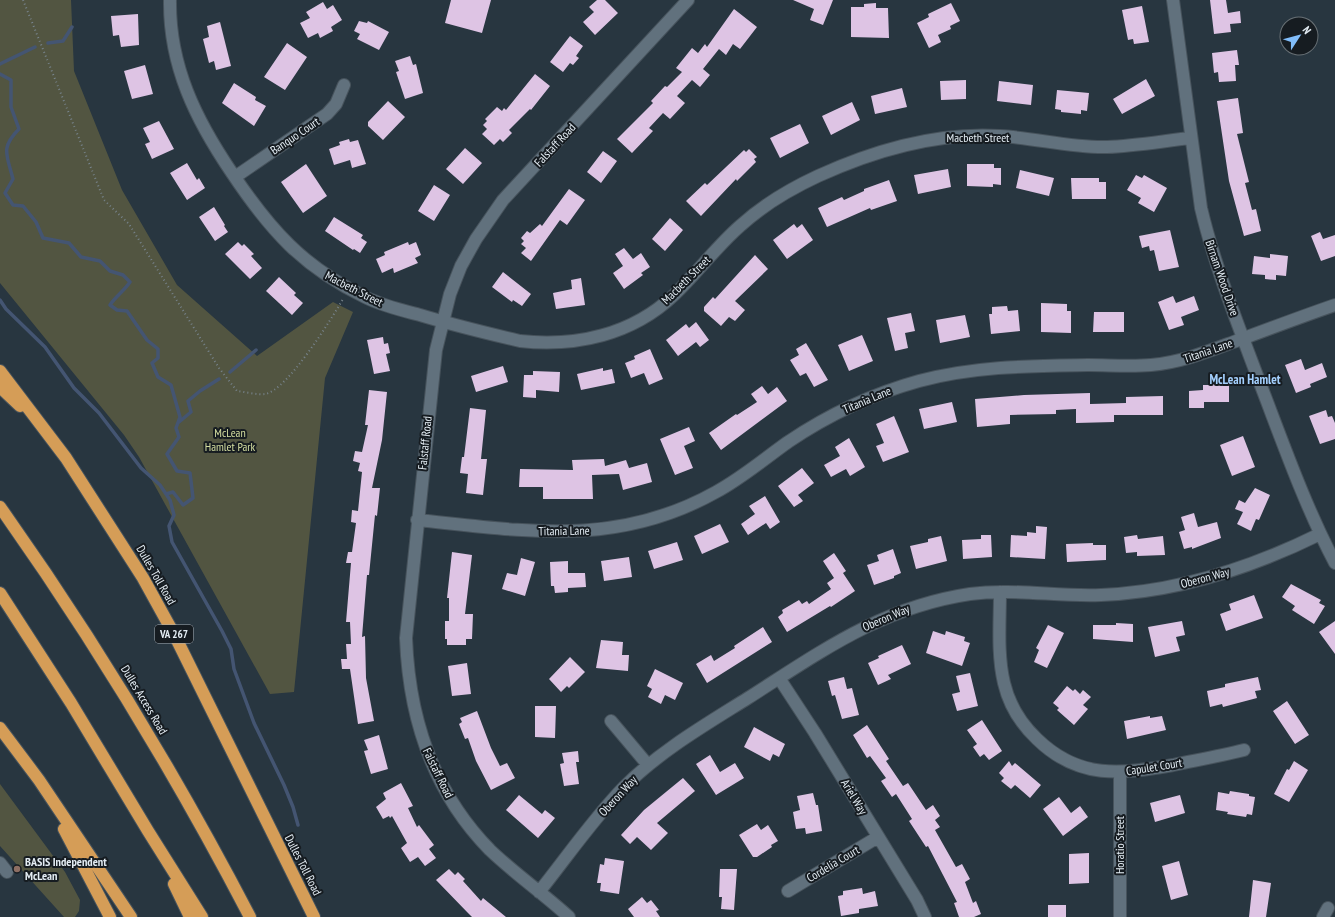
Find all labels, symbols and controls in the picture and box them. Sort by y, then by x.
north arrow [1279,16,1319,56]
text: N [1300,24,1315,37]
street label: Banquo Court [267,113,323,158]
street label: Falstaff Road [531,120,579,169]
street label: Macbeth Street [947,130,1010,145]
street label: Birnam Wood Drive [1202,238,1242,318]
street label: Macbeth Street [658,252,714,307]
street label: Macbeth Street [323,268,386,310]
street label: Titania Lane [1181,335,1234,366]
district label: McLean Hamlet [1209,371,1281,388]
street label: Titania Lane [840,383,893,416]
street label: Falstaff Road [414,415,435,471]
park label: McLean Hamlet Park [205,425,256,454]
street label: Titania Lane [538,523,590,538]
street label: Dulles Toll Road [133,542,179,607]
street label: Oberon Way [1179,564,1231,591]
street label: Oberon Way [860,601,912,634]
road number: VA 267 [155,625,193,643]
street label: Dulles Access Road [118,662,171,737]
street label: Falstaff Road [420,745,457,800]
street label: Capulet Court [1125,755,1184,778]
street label: Oberon Way [595,772,640,819]
street label: Ariel Way [838,776,871,818]
street label: Horatio Street [1112,815,1127,874]
street label: Dulles Toll Road [282,832,325,898]
street label: Cordelia Court [804,842,862,885]
place label: BASIS Independent McLean [25,854,107,883]
marker: BASIS Independent McLean [12,864,22,874]

